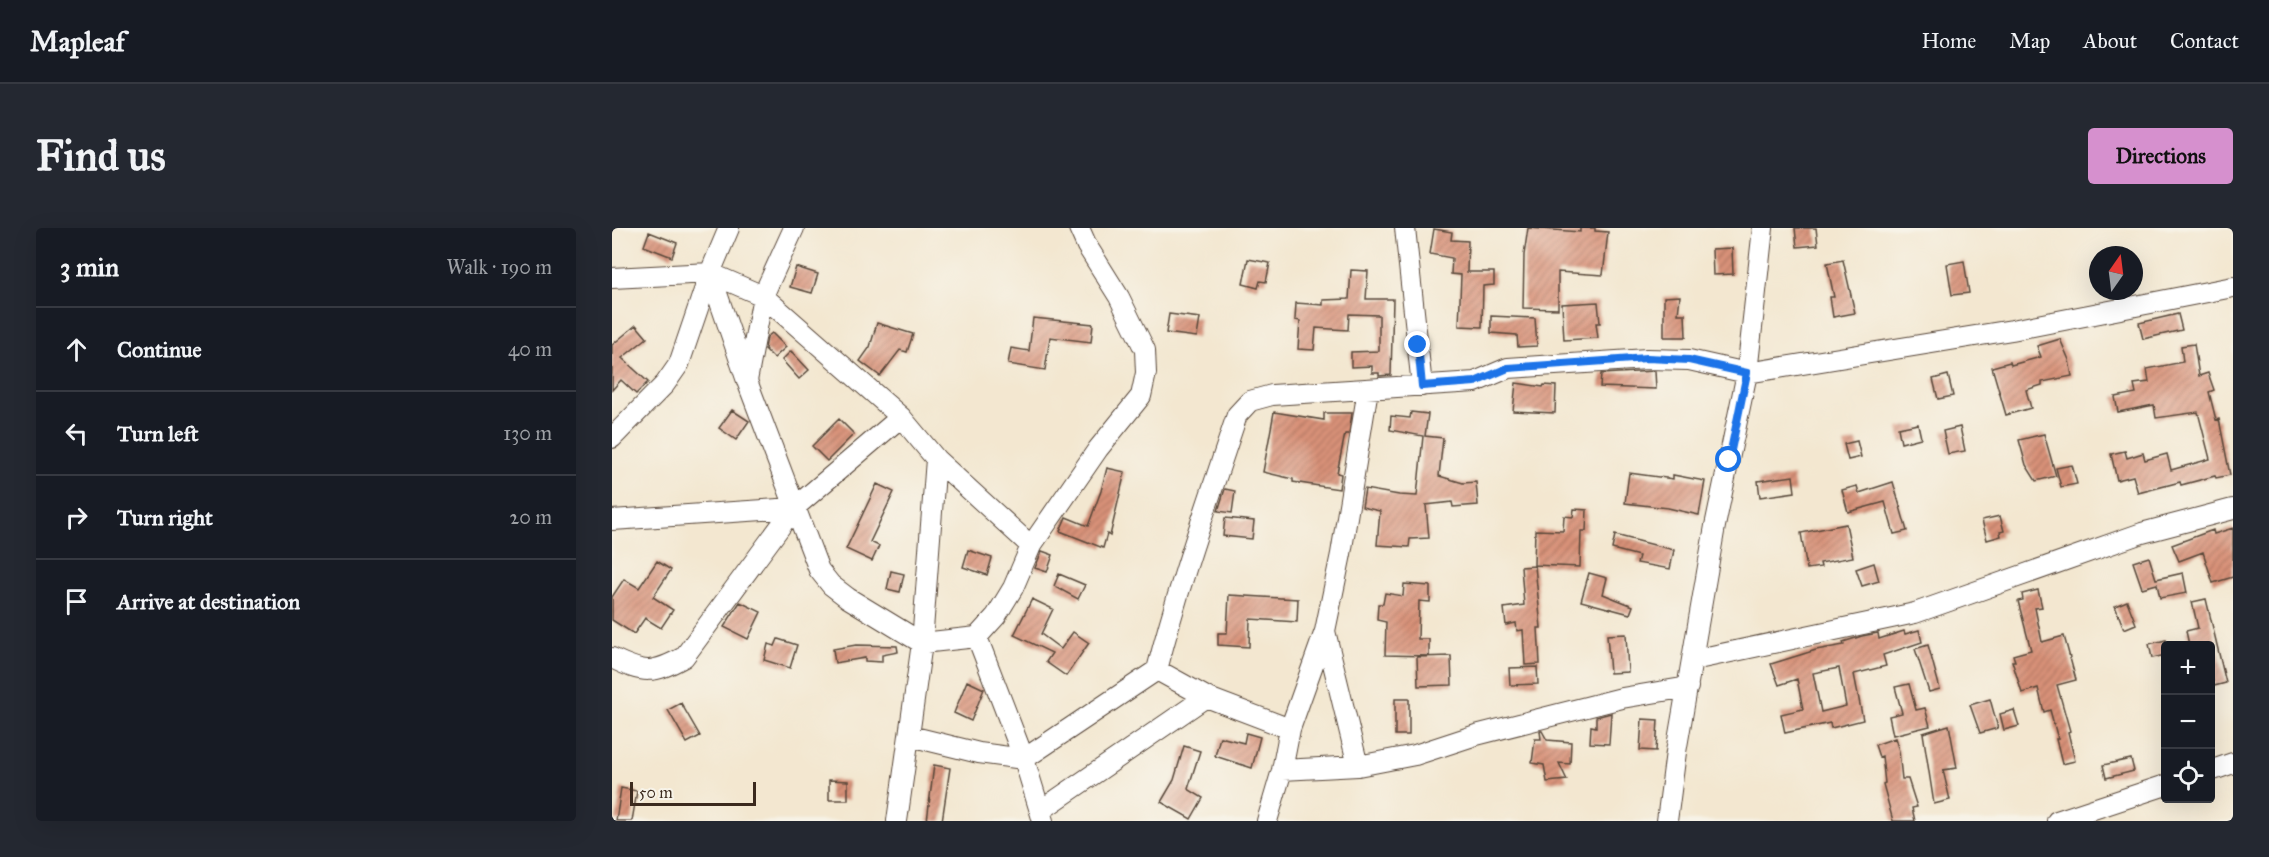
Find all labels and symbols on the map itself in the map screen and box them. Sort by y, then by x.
north arrow [2089,246,2143,300]
route end [1404,331,1430,357]
route start [1715,446,1741,472]
scale bar [630,779,756,806]

